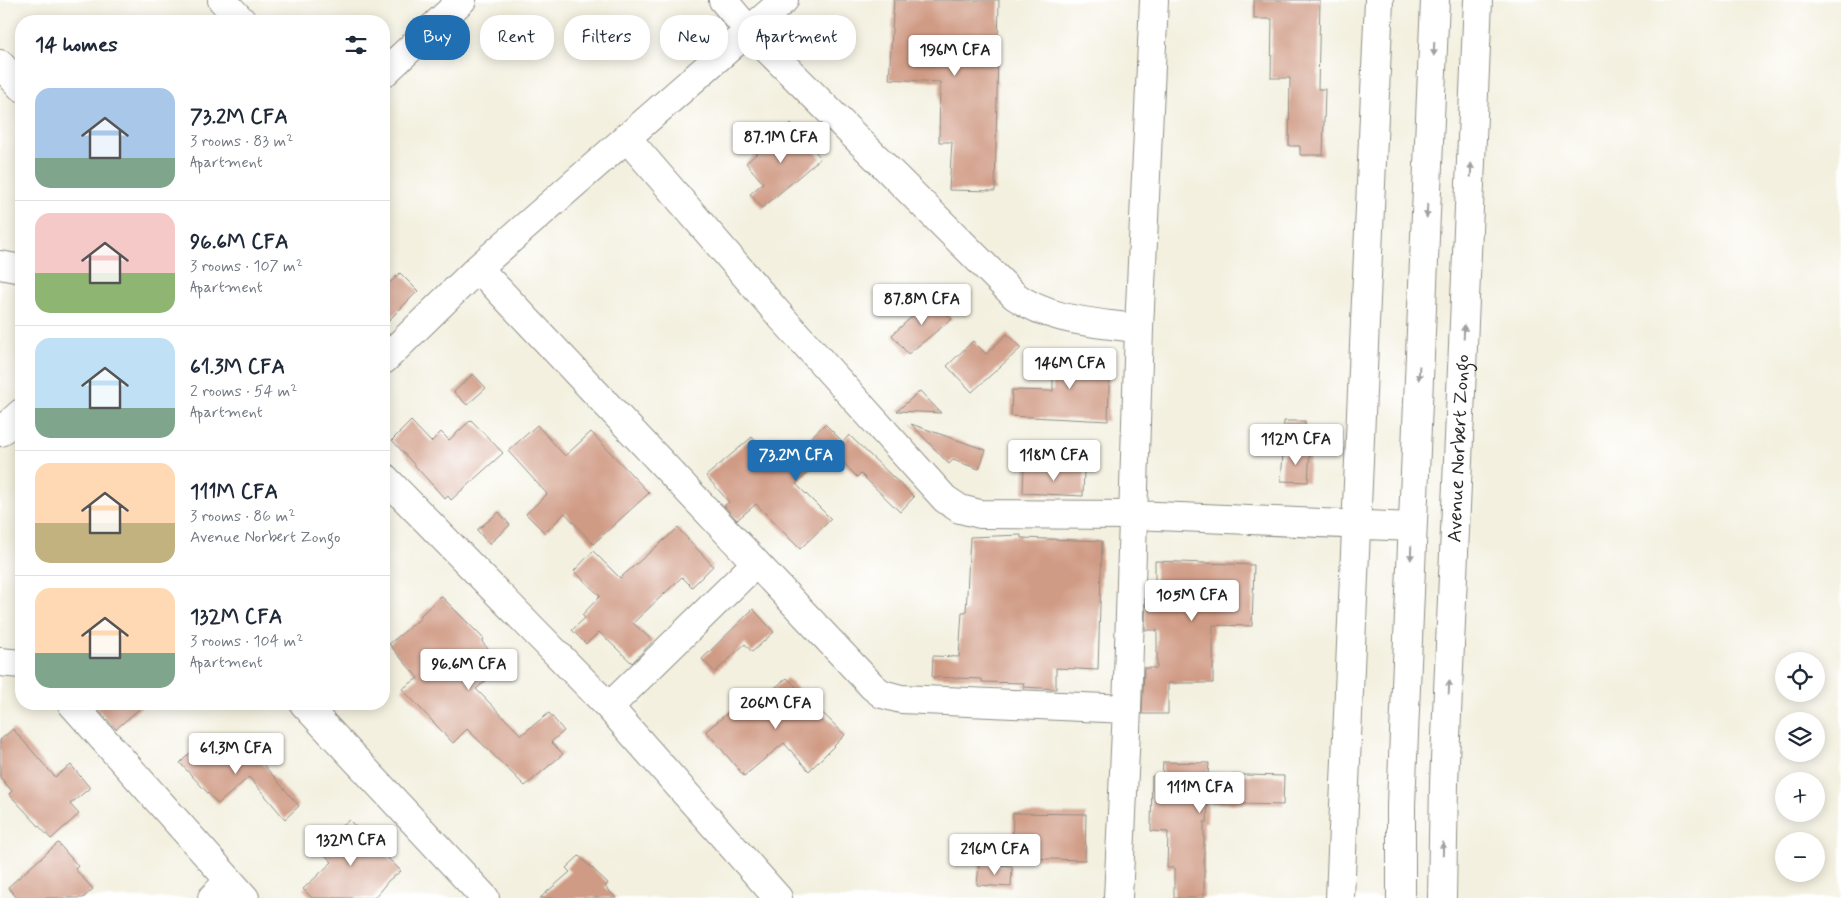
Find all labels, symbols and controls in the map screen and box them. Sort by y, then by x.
chip: Buy [405,15,470,60]
chip: Rent [480,15,554,60]
chip: Filters [564,15,650,60]
chip: New [660,15,728,60]
chip: Apartment [738,15,856,60]
text: 14 homes [35,31,118,59]
icon: filters [342,31,370,59]
pin: 196M CFA [903,34,1007,77]
text: 196M CFA [919,40,991,61]
one-way arrow [1429,41,1437,57]
text: 73.2M CFA [190,103,288,131]
icon: home [75,108,135,168]
pin: 87.1M CFA [724,121,838,164]
text: 87.1M CFA [744,127,818,148]
text: 3 rooms · 83 m² [190,131,293,152]
text: Apartment [190,152,263,173]
one-way arrow [1467,162,1475,178]
one-way arrow [1422,203,1430,219]
text: 96.6M CFA [190,228,289,256]
icon: home [75,233,135,293]
text: 3 rooms · 107 m² [190,256,303,277]
text: Apartment [190,277,263,298]
pin: 87.8M CFA [865,284,979,326]
text: 87.8M CFA [884,289,960,310]
one-way arrow [1460,324,1468,340]
pin: 146M CFA [1018,348,1122,390]
text: 61.3M CFA [190,353,285,381]
text: 146M CFA [1034,353,1106,374]
street label: Avenue Norbert Zongo [1441,354,1478,543]
icon: home [75,358,135,418]
one-way arrow [1415,366,1423,382]
text: 2 rooms · 54 m² [190,381,297,402]
text: Apartment [190,402,263,423]
pin: 112M CFA [1244,424,1348,466]
text: 112M CFA [1261,429,1331,450]
pin: 73.2M CFA [739,440,853,482]
pin: 118M CFA [1002,440,1106,482]
text: 73.2M CFA [759,445,833,466]
text: 118M CFA [1019,445,1089,466]
text: 111M CFA [190,478,278,506]
icon: home [75,483,135,543]
text: 3 rooms · 86 m² [190,506,295,527]
text: Avenue Norbert Zongo [190,527,341,548]
one-way arrow [1407,545,1415,561]
pin: 105M CFA [1140,580,1244,622]
text: 105M CFA [1156,585,1228,606]
text: 132M CFA [190,603,282,631]
icon: home [75,608,135,668]
text: 3 rooms · 104 m² [190,631,303,652]
pin: 96.6M CFA [412,648,526,691]
text: Apartment [190,652,263,673]
map controls [1775,652,1825,882]
button: locate [1775,652,1825,702]
text: 96.6M CFA [431,654,507,675]
one-way arrow [1445,679,1453,695]
pin: 206M CFA [724,688,828,730]
text: 206M CFA [740,693,812,714]
button: layers [1775,712,1825,762]
pin: 61.3M CFA [179,732,293,775]
text: 61.3M CFA [200,738,272,759]
pin: 111M CFA [1148,772,1252,814]
button: + [1775,772,1825,822]
text: 111M CFA [1166,777,1234,798]
pin: 132M CFA [299,824,403,867]
text: 132M CFA [316,830,386,851]
button: − [1775,832,1825,882]
pin: 216M CFA [943,834,1047,876]
text: 216M CFA [960,839,1030,860]
one-way arrow [1439,841,1447,857]

